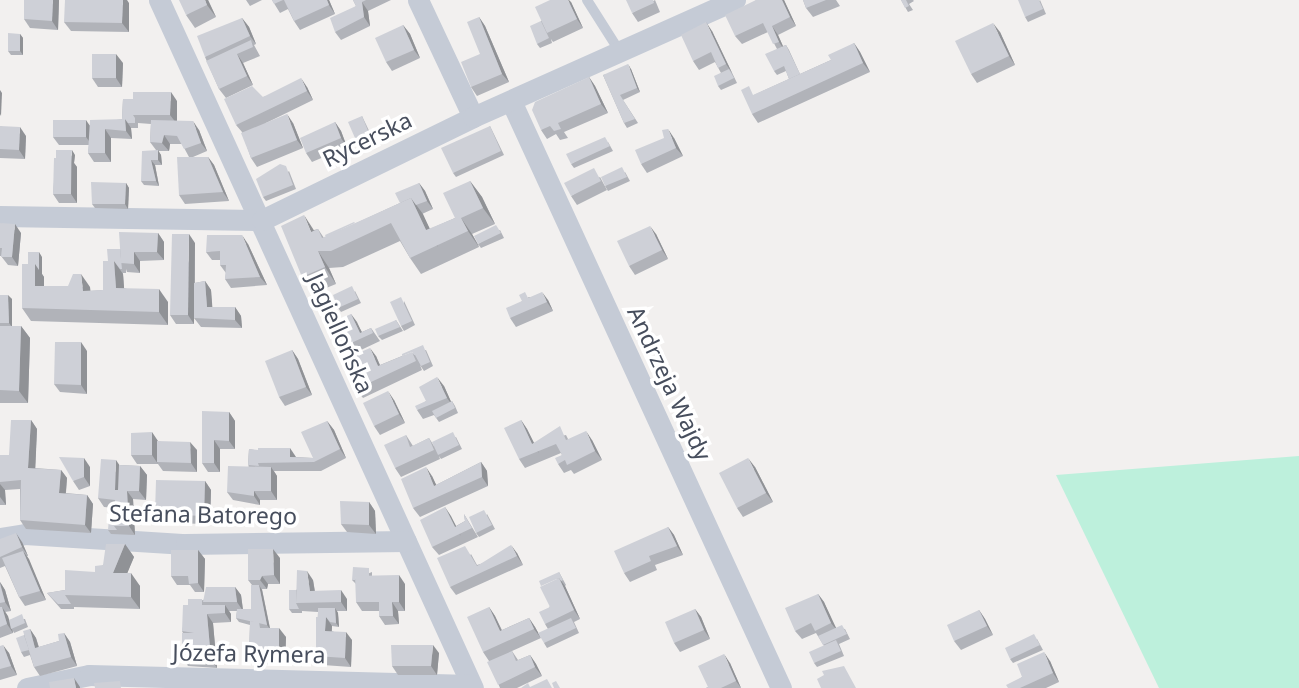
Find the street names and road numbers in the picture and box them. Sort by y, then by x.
street label: Rycerska [318,106,416,172]
street label: Jagiellońska [302,269,380,397]
street label: Andrzeja Wajdy [622,302,718,464]
street label: Stefana Batorego [109,499,297,529]
street label: Józefa Rymera [172,638,326,668]

